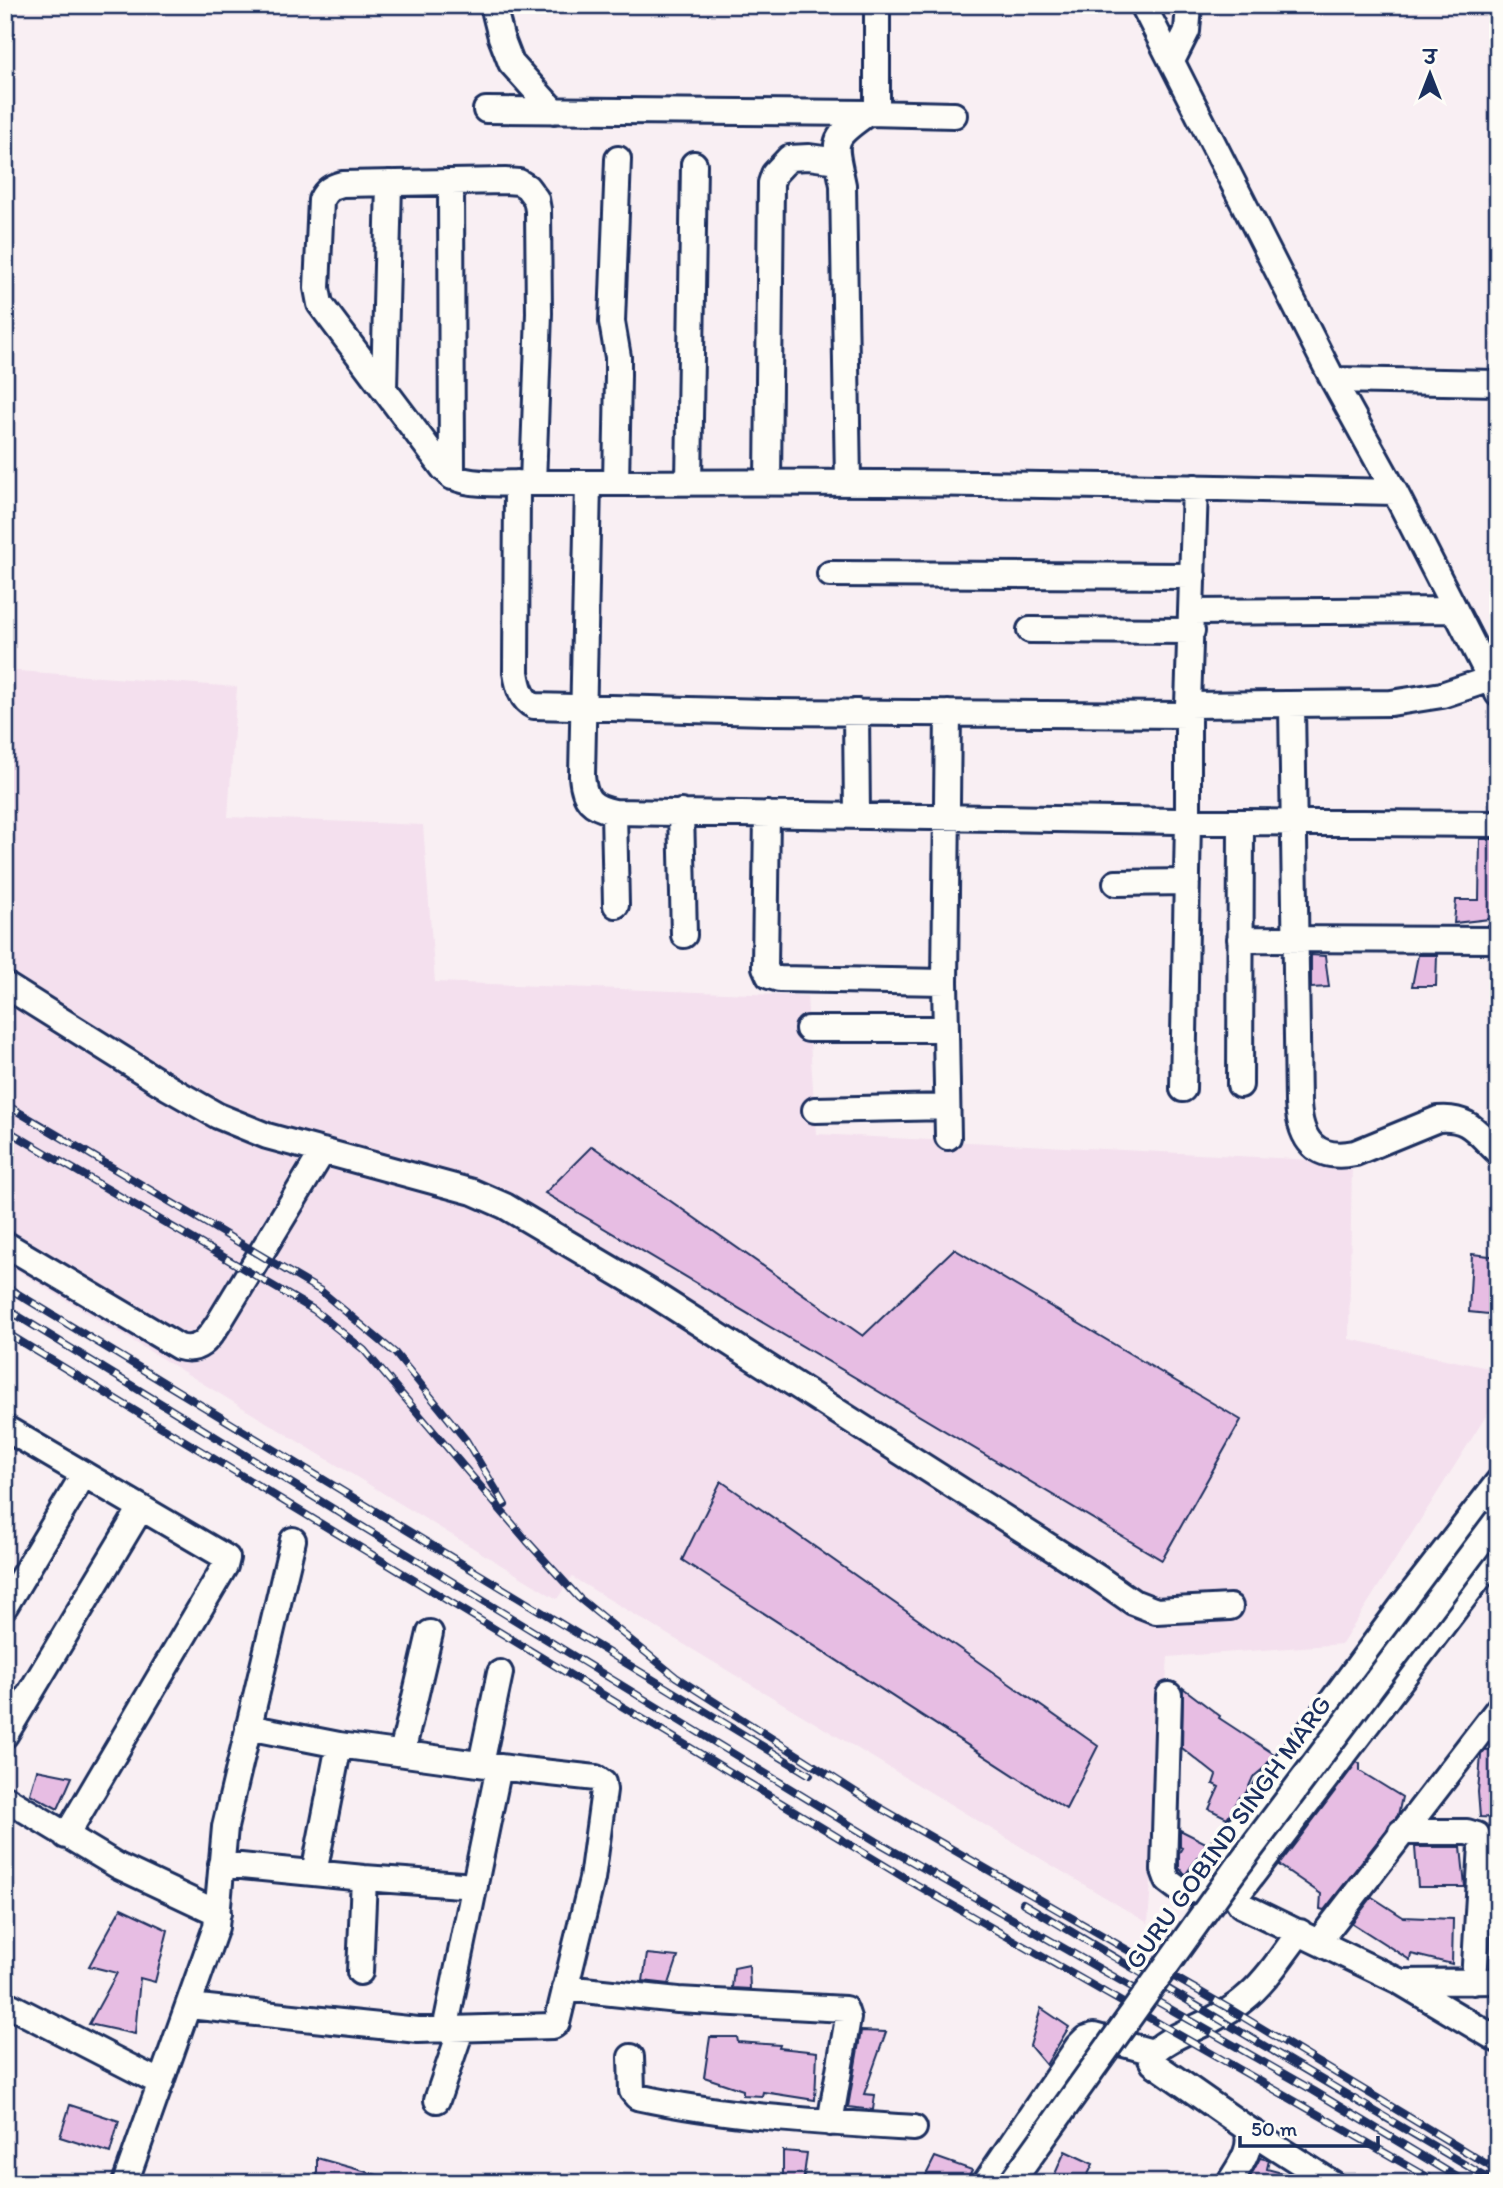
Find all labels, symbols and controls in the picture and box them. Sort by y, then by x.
north arrow [1394,38,1464,108]
text: उ [1422,46,1439,69]
street label: GURU GOBIND SINGH MARG [1118,1689,1338,1975]
scale bar [1240,2104,1379,2148]
text: 50 m [1251,2116,1298,2141]

